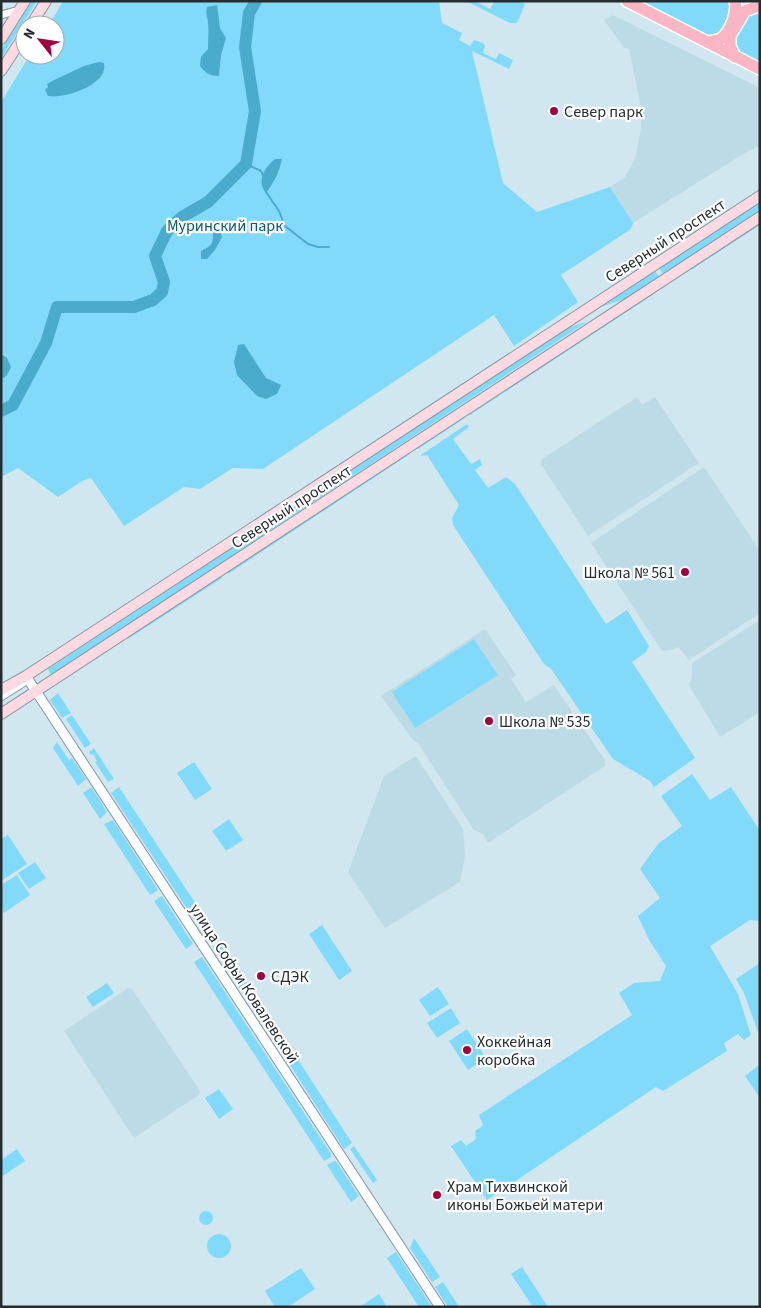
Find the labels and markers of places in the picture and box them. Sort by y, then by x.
place label: Север парк [564,101,643,123]
marker: Север парк [548,105,560,117]
place label: Школа № 561 [584,562,675,584]
marker: Школа № 561 [679,566,691,578]
place label: Школа № 535 [499,711,590,733]
marker: Школа № 535 [483,715,495,727]
place label: СДЭК [271,966,309,988]
marker: СДЭК [255,970,267,982]
place label: Хоккейная коробка [477,1031,552,1071]
marker: Хоккейная коробка [461,1044,473,1056]
place label: Храм Тихвинской иконы Божьей матери [447,1176,603,1216]
marker: Храм Тихвинской иконы Божьей матери [431,1189,443,1201]

